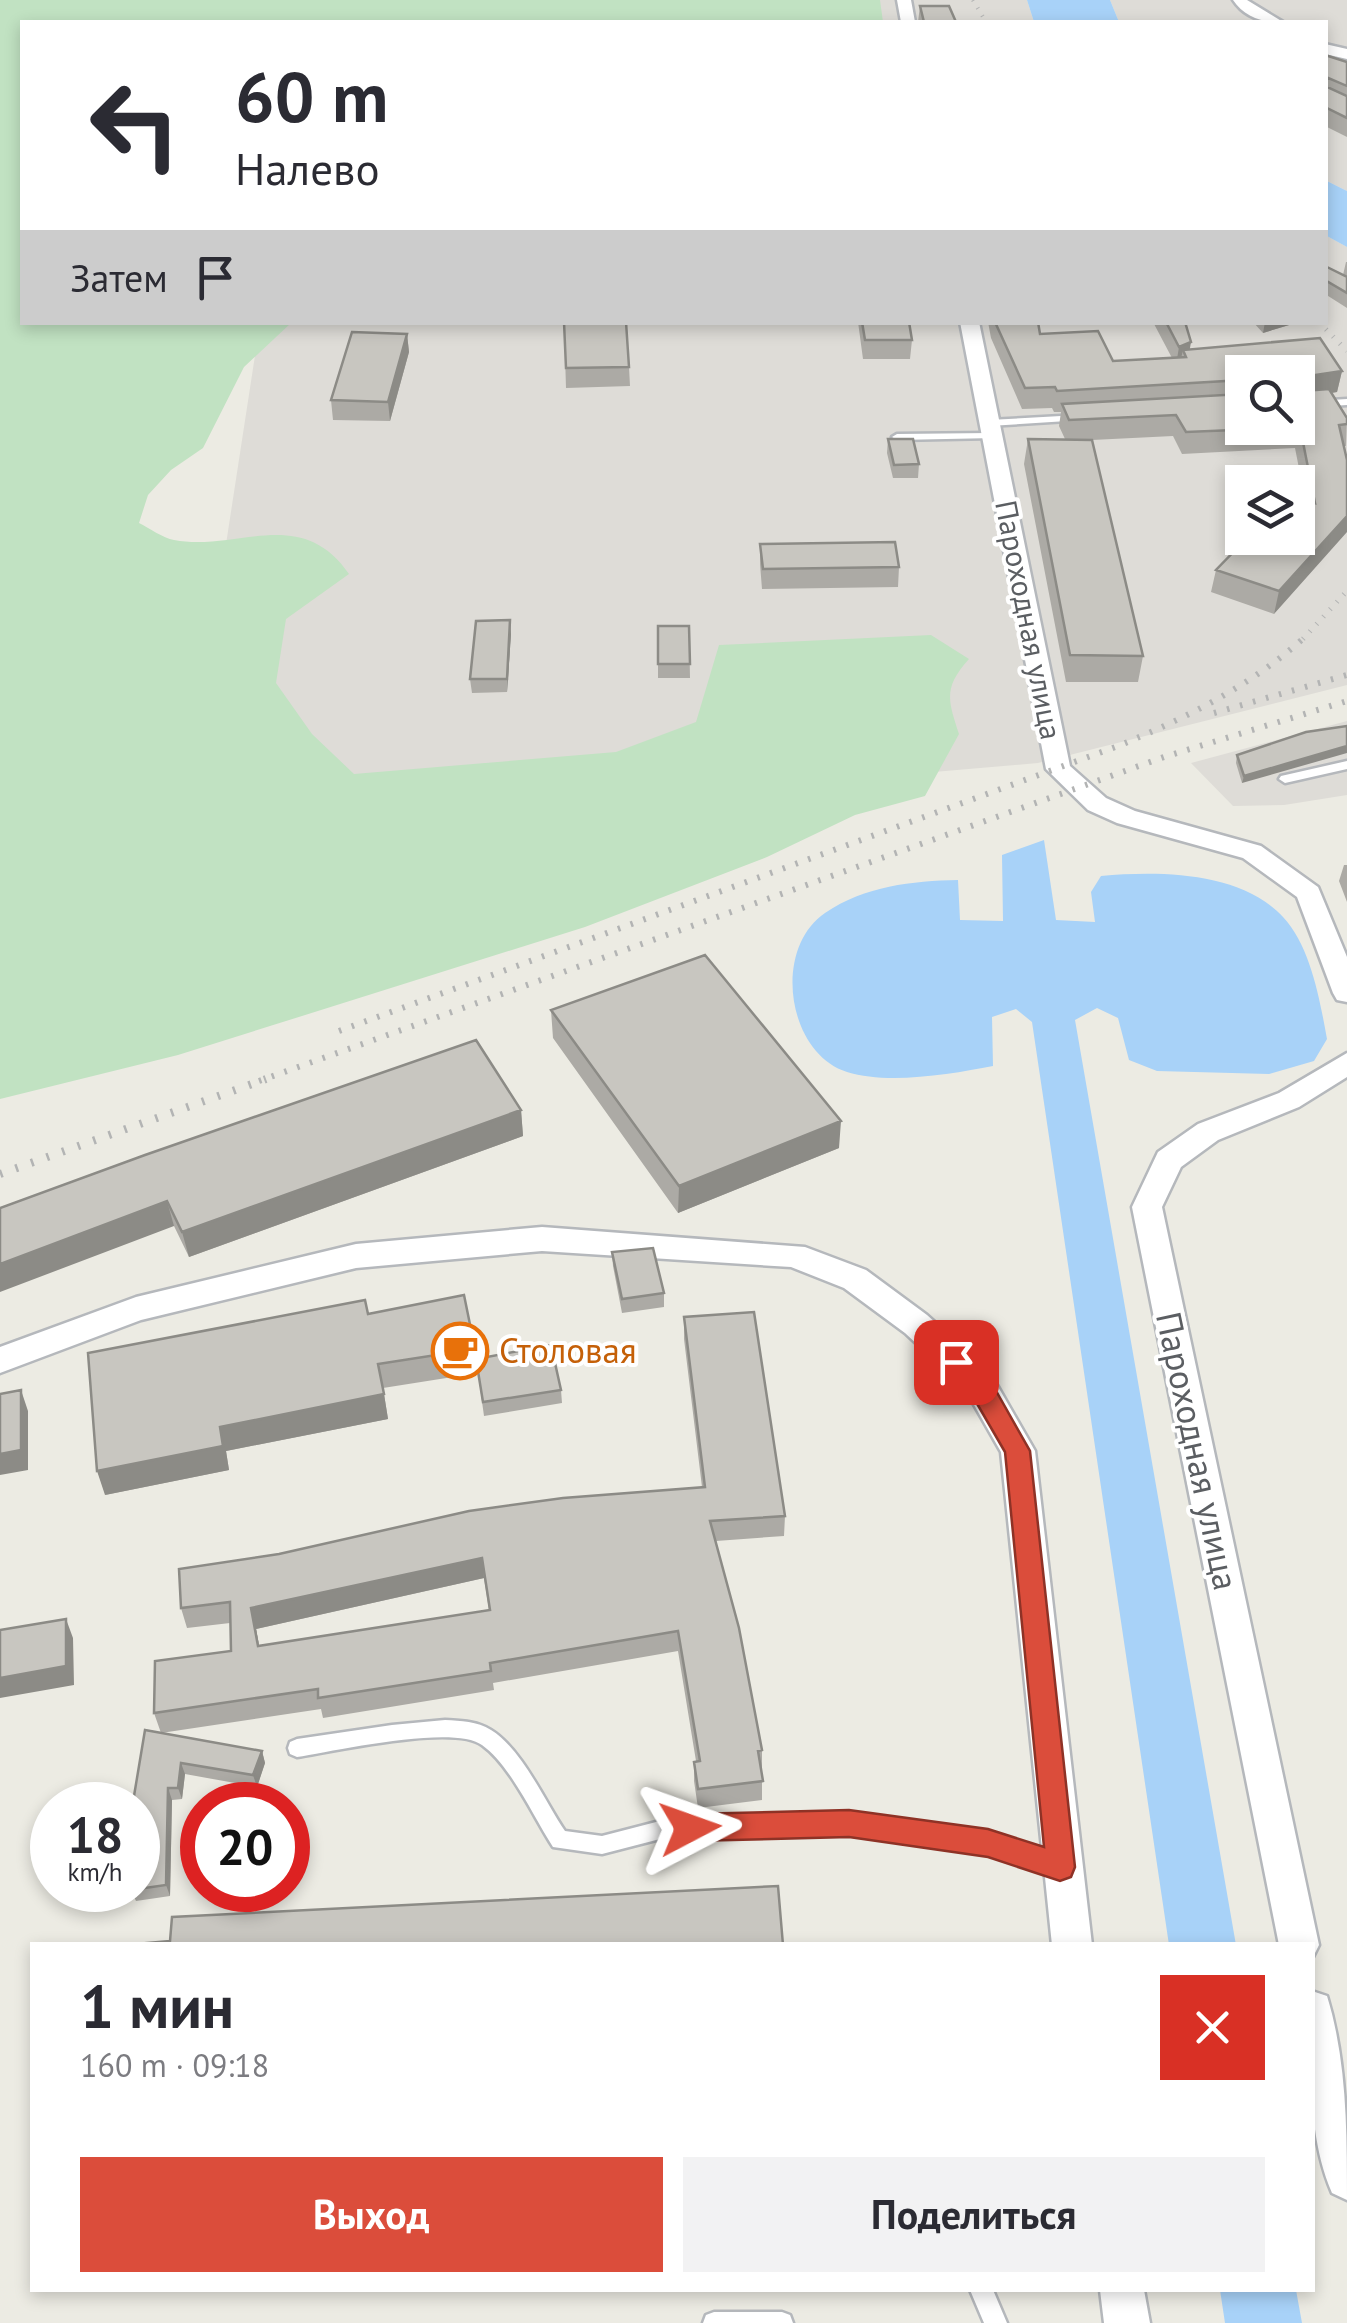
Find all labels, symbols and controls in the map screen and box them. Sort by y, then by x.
text: 60 m [235,51,388,141]
icon: left [70,60,200,190]
text: Налево [235,139,380,197]
icon: arrive [188,250,243,305]
text: Затем [70,253,168,302]
map controls [1225,355,1315,555]
button: search [1225,355,1315,445]
button: layers [1225,465,1315,555]
street label: Пароходная улица [987,497,1072,743]
street label: Пароходная улица [1146,1307,1250,1594]
pin [914,1320,999,1405]
cafe icon: Столовая [430,1321,490,1381]
place label: Столовая [499,1327,637,1373]
icon: arrive [929,1335,984,1390]
position arrow [638,1776,742,1880]
speed limit sign: 20 [180,1782,310,1912]
text: 18 [67,1802,123,1867]
text: km/h [68,1856,122,1888]
text: 1 мин [80,1967,234,2045]
button: close [1160,1975,1265,2080]
text: 160 m · 09:18 [80,2044,269,2086]
button: Выход [80,2157,663,2272]
button: Поделиться [683,2157,1265,2272]

